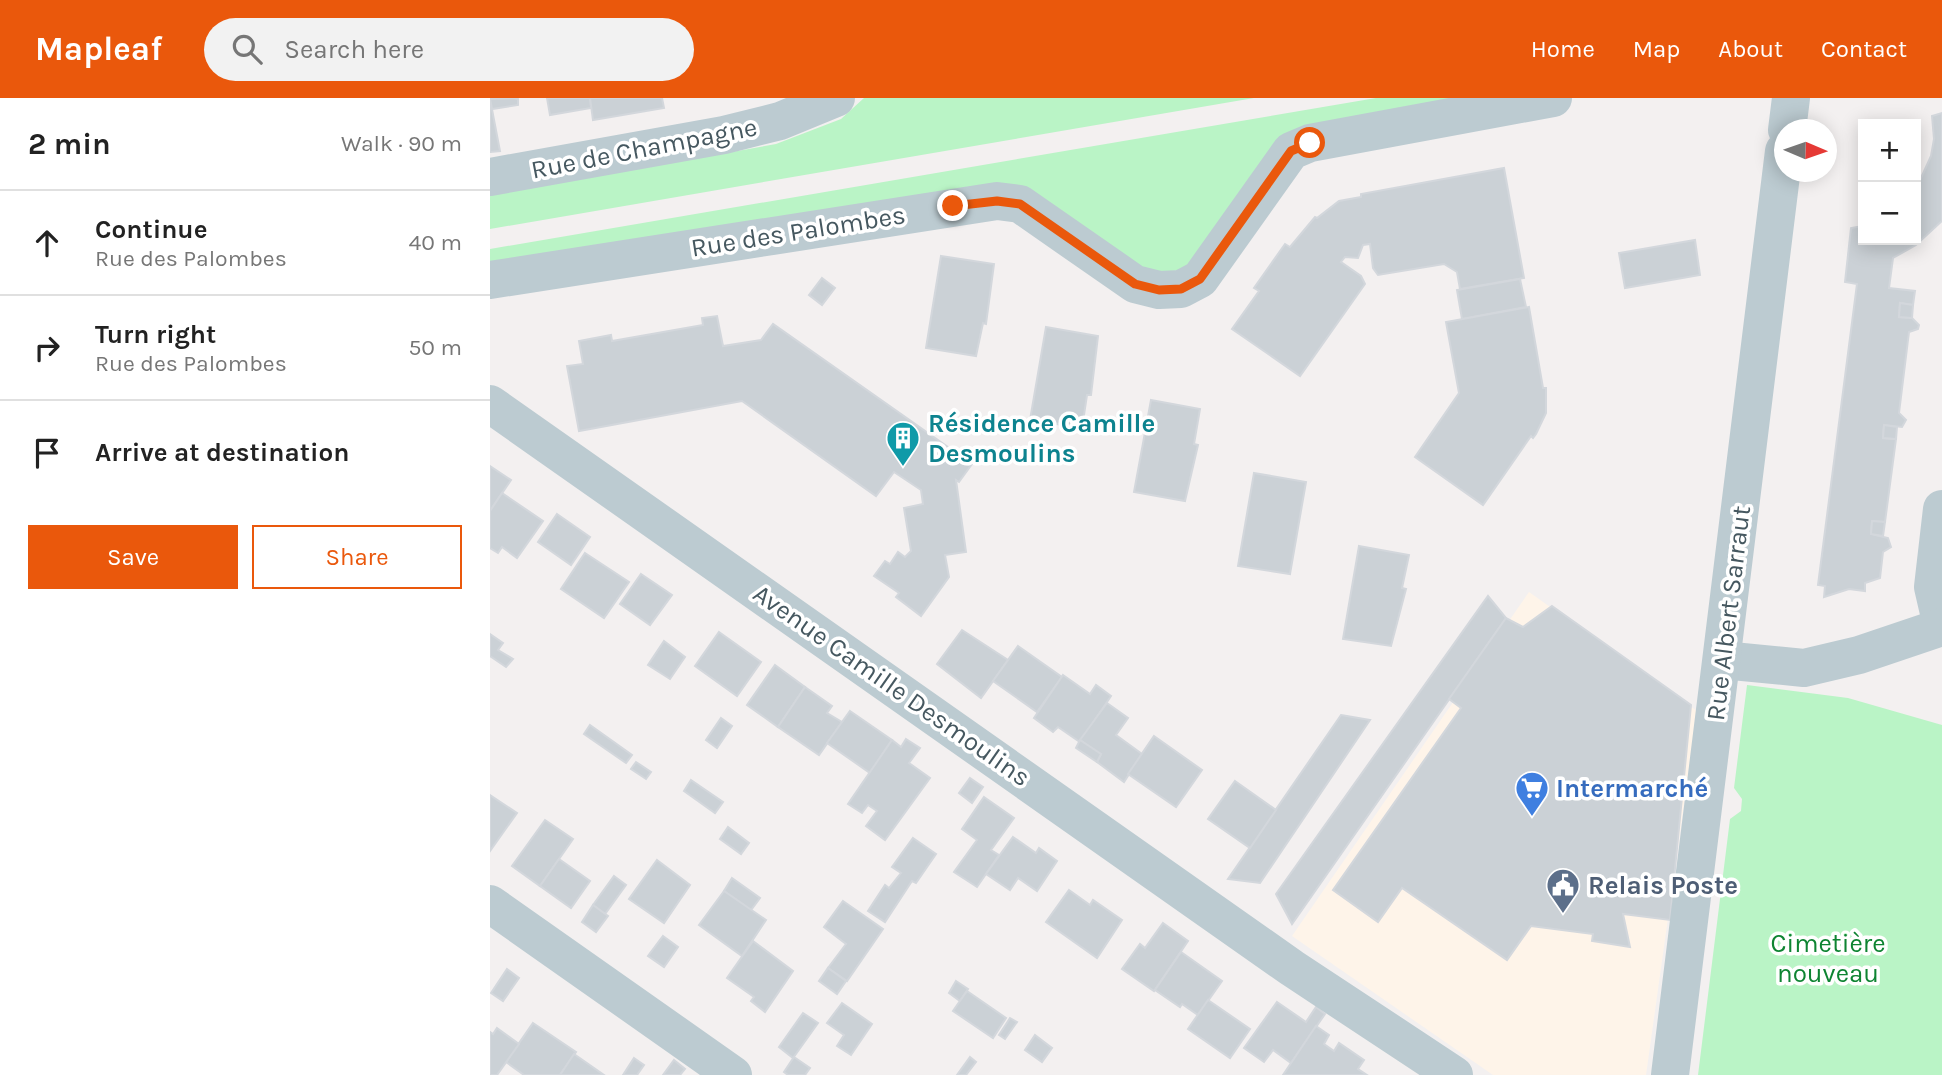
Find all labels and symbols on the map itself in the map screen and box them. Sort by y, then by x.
street label: Rue de Champagne [528,111,760,186]
north arrow [1774,119,1837,182]
route start [1294,127,1325,158]
route end [937,190,968,221]
street label: Rue des Palombes [689,199,908,264]
place label: Résidence Camille Desmoulins [928,408,1155,469]
building icon: Résidence Camille Desmoulins [884,419,922,468]
street label: Rue Albert Sarraut [1700,504,1757,722]
street label: Avenue Camille Desmoulins [747,578,1036,793]
supermarket icon: Intermarché [1513,769,1551,818]
place label: Intermarché [1556,773,1708,804]
public building icon: Relais Poste [1544,866,1582,915]
place label: Relais Poste [1588,870,1738,901]
park label: Cimetière nouveau [1771,928,1886,989]

